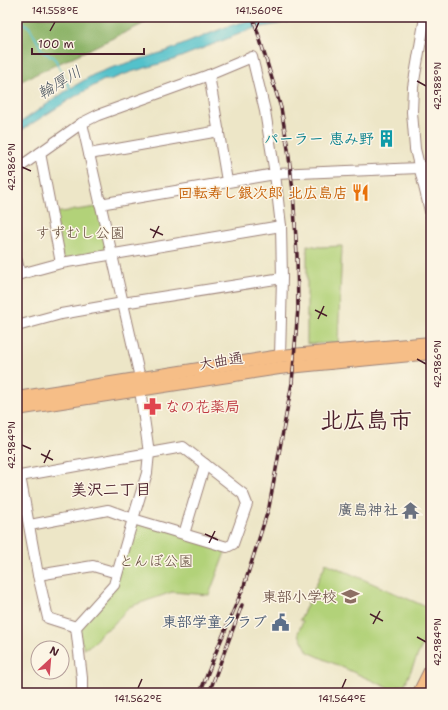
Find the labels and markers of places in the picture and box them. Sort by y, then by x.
place label: パーラー 恵み野 [264,129,374,149]
building icon: パーラー 恵み野 [377,129,397,149]
place label: 回転寿し銀次郎 北広島店 [178,183,348,203]
restaurant icon: 回転寿し銀次郎 北広島店 [351,183,371,203]
pharmacy icon: なの花薬局 [142,397,162,417]
place label: なの花薬局 [165,397,240,417]
place label: 廣島神社 [338,500,398,520]
temple icon: 廣島神社 [401,500,421,520]
place label: 東部小学校 [262,587,337,607]
school or university icon: 東部小学校 [340,587,360,607]
place label: 東部学童クラブ [162,612,267,632]
public building icon: 東部学童クラブ [270,612,290,632]

